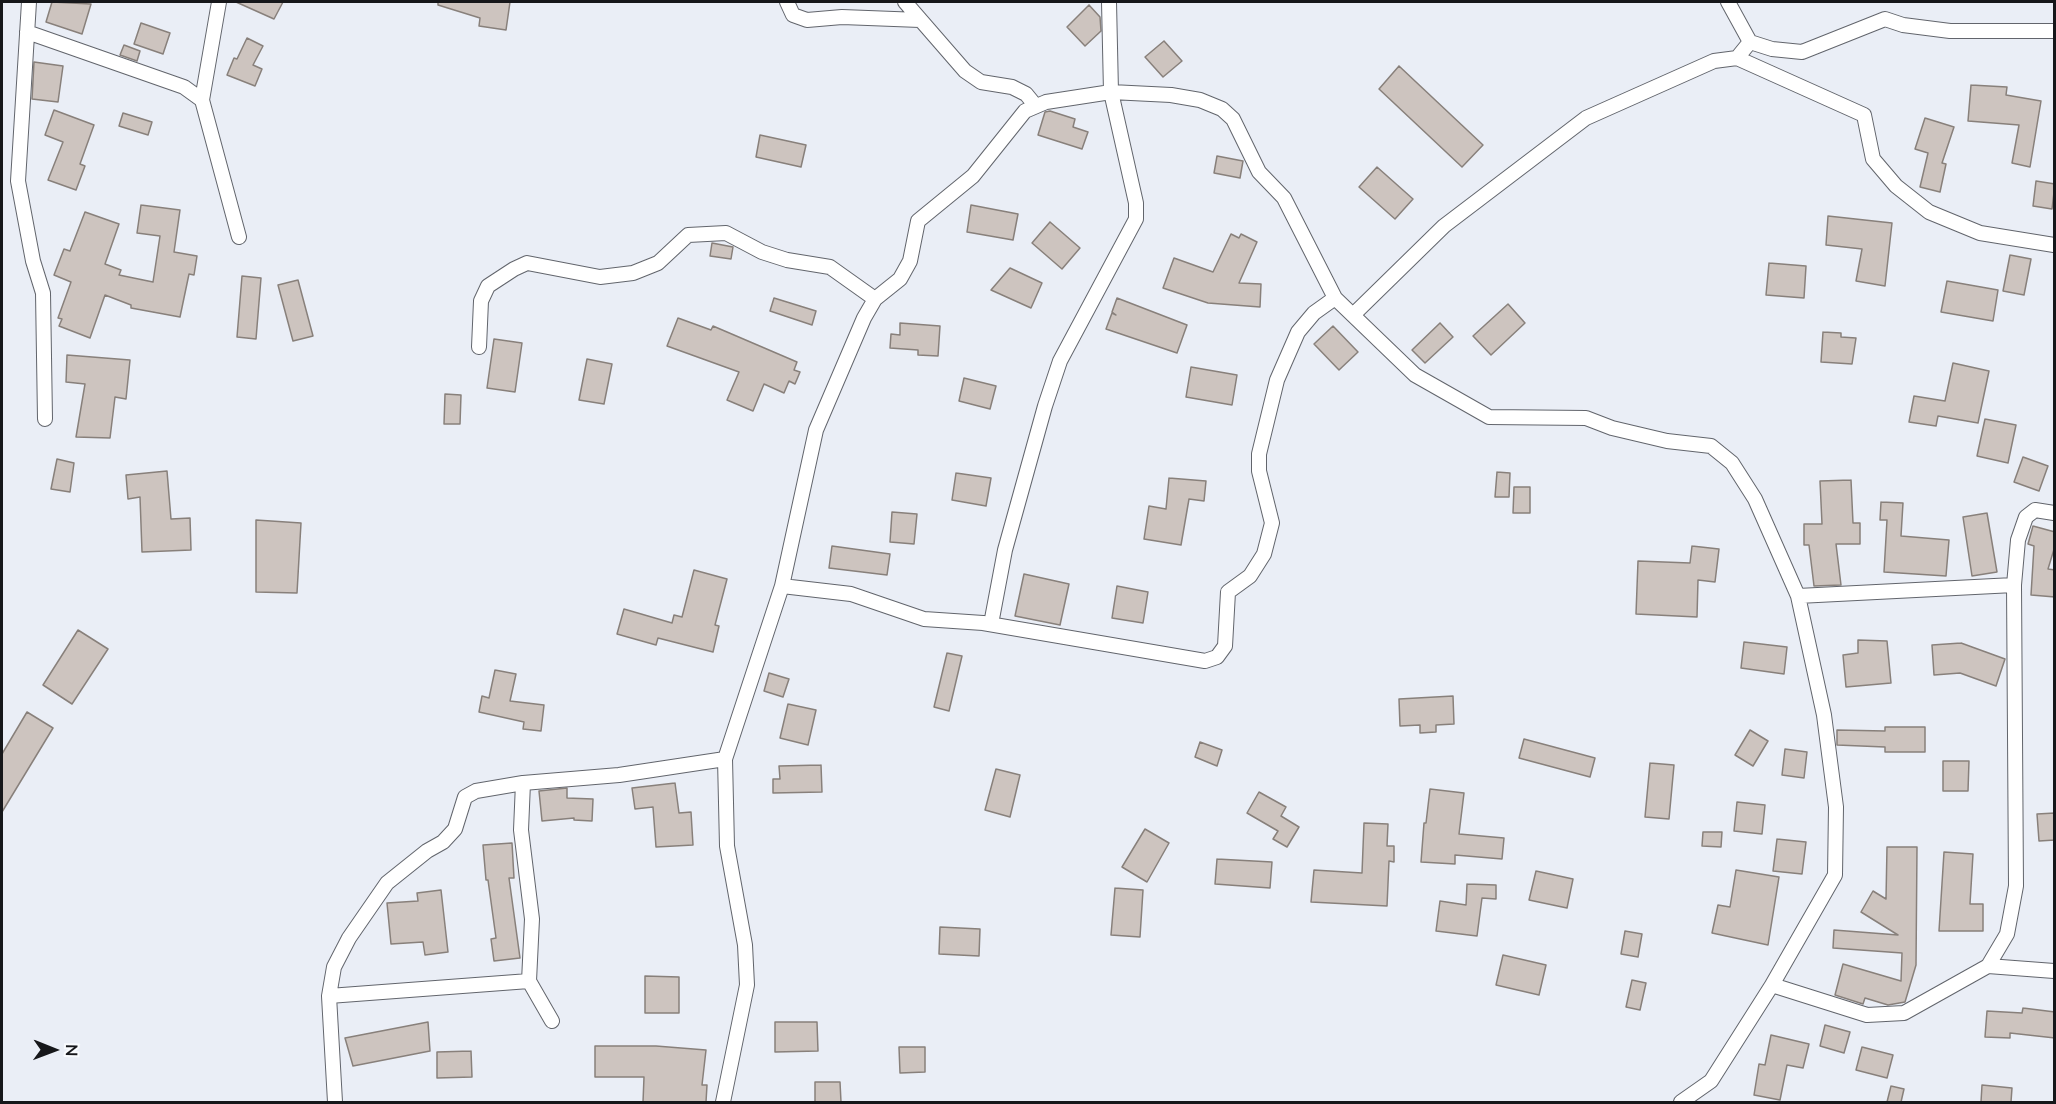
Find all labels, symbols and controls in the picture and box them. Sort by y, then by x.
north arrow [24,1020,84,1080]
text: N [63,1044,82,1057]

